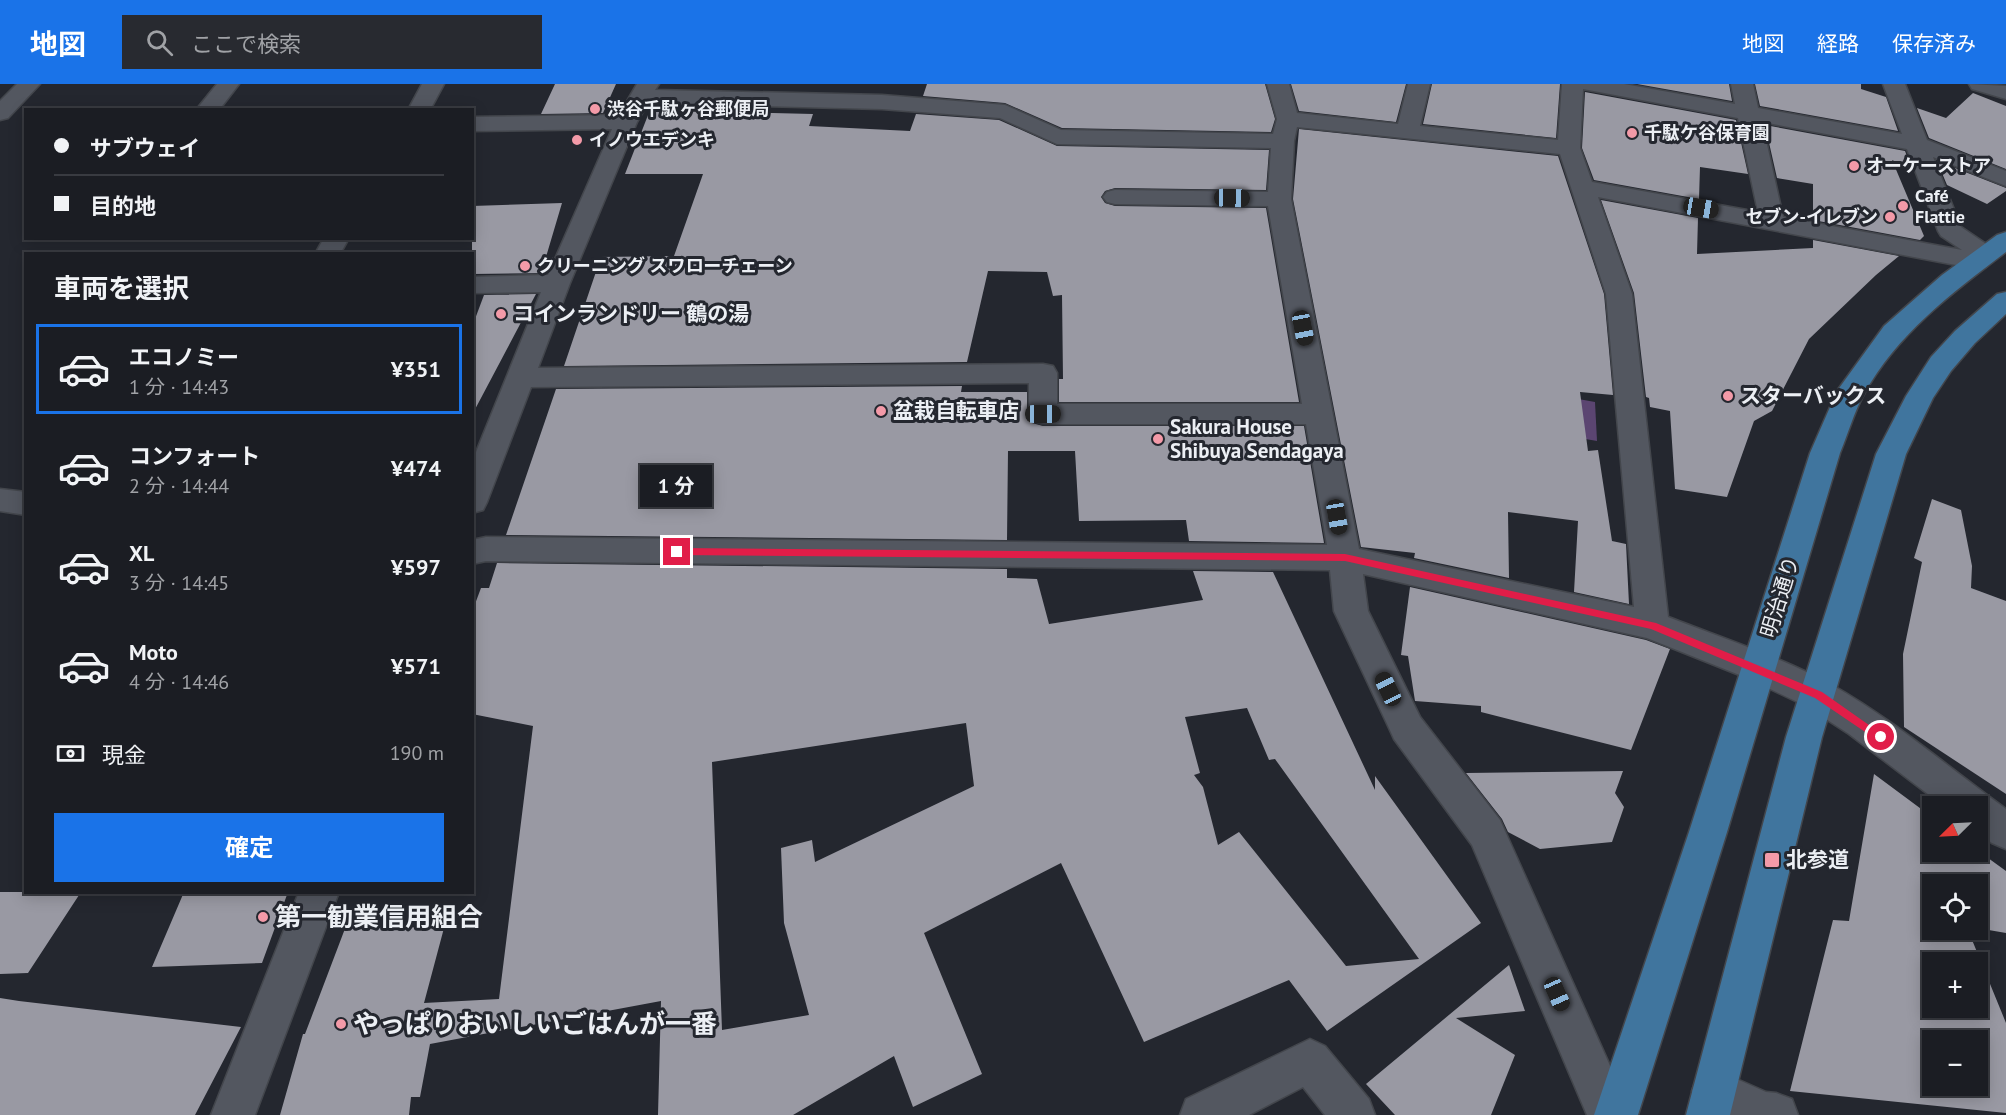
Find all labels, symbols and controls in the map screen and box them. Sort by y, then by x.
search box [122,15,542,69]
text: 地図 [30,25,86,62]
icon: search [143,26,176,59]
text: ここで検索 [191,30,301,58]
text: 地図 [1742,30,1784,57]
text: 経路 [1817,30,1859,57]
text: 保存済み [1892,30,1976,57]
place label: 渋谷千駄ヶ谷郵便局 [607,97,769,120]
marker: 渋谷千駄ヶ谷郵便局 [588,102,602,116]
place label: 千駄ケ谷保育園 [1644,121,1770,144]
marker: 千駄ケ谷保育園 [1625,126,1639,140]
place label: イノウエデンキ [589,128,715,151]
marker: イノウエデンキ [570,133,584,147]
text: サブウェイ [90,134,200,162]
place label: オーケーストア [1866,154,1991,177]
marker: オーケーストア [1847,159,1861,173]
place label: Café Flattie [1915,184,1965,228]
car [1214,189,1250,207]
text: 目的地 [90,192,156,220]
car [1682,196,1720,220]
marker: Café Flattie [1896,199,1910,213]
place label: セブン-イレブン [1746,205,1878,228]
marker: セブン-イレブン [1883,210,1897,224]
place label: クリーニング スワローチェーン [537,254,793,277]
marker: クリーニング スワローチェーン [518,259,532,273]
text: 車両を選択 [54,271,189,305]
place label: コインランドリー 鶴の湯 [513,300,749,327]
marker: コインランドリー 鶴の湯 [494,307,508,321]
car [1291,309,1315,347]
icon: car [57,342,111,396]
text: エコノミー [129,343,239,371]
text: ¥351 [391,355,441,383]
text: 1 分 · 14:43 [129,374,229,400]
place label: スターバックス [1740,382,1886,409]
marker: スターバックス [1721,389,1735,403]
place label: 盆栽自転車店 [893,397,1019,424]
marker: 盆栽自転車店 [874,404,888,418]
car [1025,405,1061,423]
place label: Sakura House Shibuya Sendagaya [1170,413,1344,464]
marker: Sakura House Shibuya Sendagaya [1151,432,1165,446]
icon: car [57,441,111,495]
text: コンフォート [129,442,260,470]
text: ¥474 [391,454,441,482]
callout: 1 分 [641,465,713,507]
text: 2 分 · 14:44 [129,473,229,499]
text: 1 分 [658,473,694,499]
car [1325,498,1349,536]
route end [663,538,690,565]
text: XL [129,539,154,567]
icon: car [57,540,111,594]
text: ¥597 [391,553,441,581]
street label: 明治通り [1754,553,1805,641]
text: 3 分 · 14:45 [129,570,229,596]
text: Moto [129,638,178,666]
icon: car [57,639,111,693]
text: ¥571 [391,652,441,680]
text: 4 分 · 14:46 [129,669,229,695]
car [1372,669,1404,709]
route start [1867,723,1894,750]
icon: cash [54,737,87,770]
text: 190 m [390,740,444,766]
text: 現金 [102,741,146,769]
north arrow [1922,796,1988,862]
map controls [1922,796,1988,1096]
button: 確定 [54,813,444,882]
place label: 北参道 [1786,846,1849,873]
marker: 北参道 [1763,851,1781,869]
button: locate [1922,874,1988,940]
place label: 第一勧業信用組合 [275,900,483,933]
marker: 第一勧業信用組合 [256,910,270,924]
button: + [1922,952,1988,1018]
car [1541,974,1573,1014]
place label: やっぱりおいしいごはんが一番 [353,1007,717,1040]
marker: やっぱりおいしいごはんが一番 [334,1017,348,1031]
button: − [1922,1030,1988,1096]

